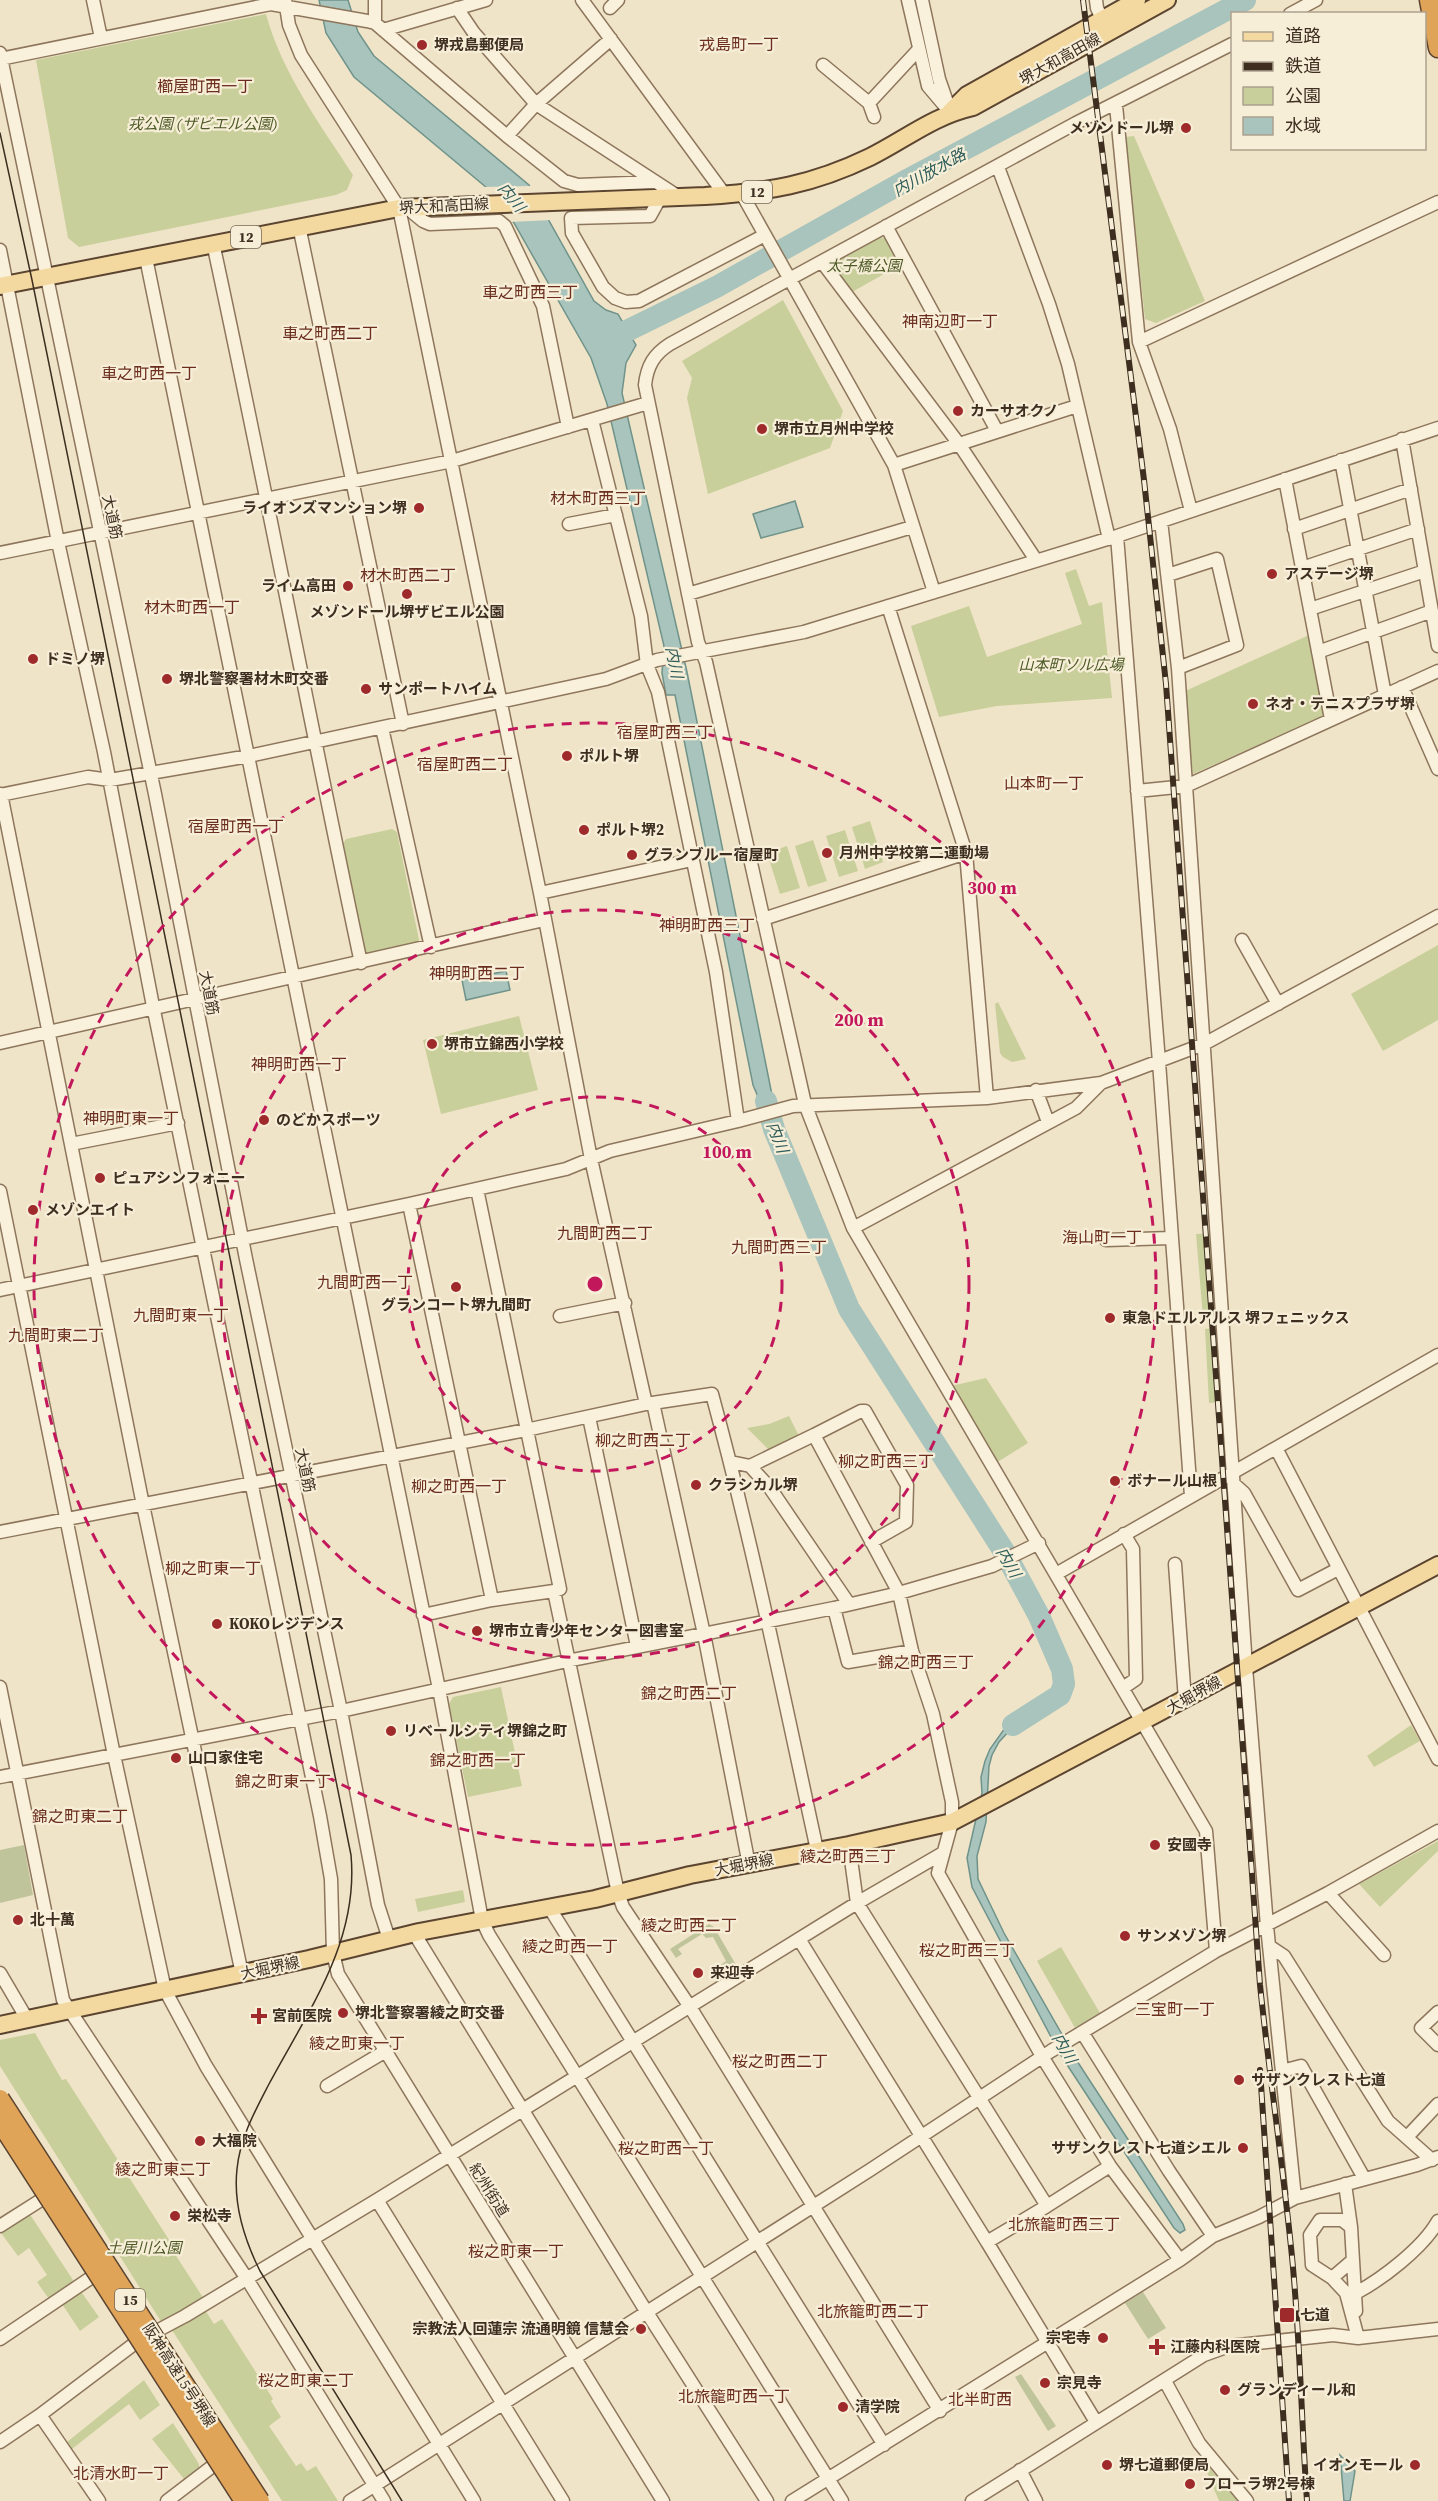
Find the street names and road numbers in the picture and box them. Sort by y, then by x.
street label: 堺大和高田線 [1015,28,1104,90]
road number: 12 [742,181,772,203]
street label: 堺大和高田線 [398,193,489,218]
road number: 12 [231,226,261,248]
street label: 大道筋 [98,493,127,541]
street label: 大道筋 [195,969,224,1017]
street label: 大道筋 [291,1446,320,1494]
street label: 大堀堺線 [1162,1671,1225,1718]
street label: 大堀堺線 [712,1848,775,1881]
street label: 大堀堺線 [238,1951,301,1984]
street label: 紀州街道 [465,2159,514,2221]
road number: 15 [115,2289,145,2311]
street label: 阪神高速15号堺線 [138,2319,221,2431]

